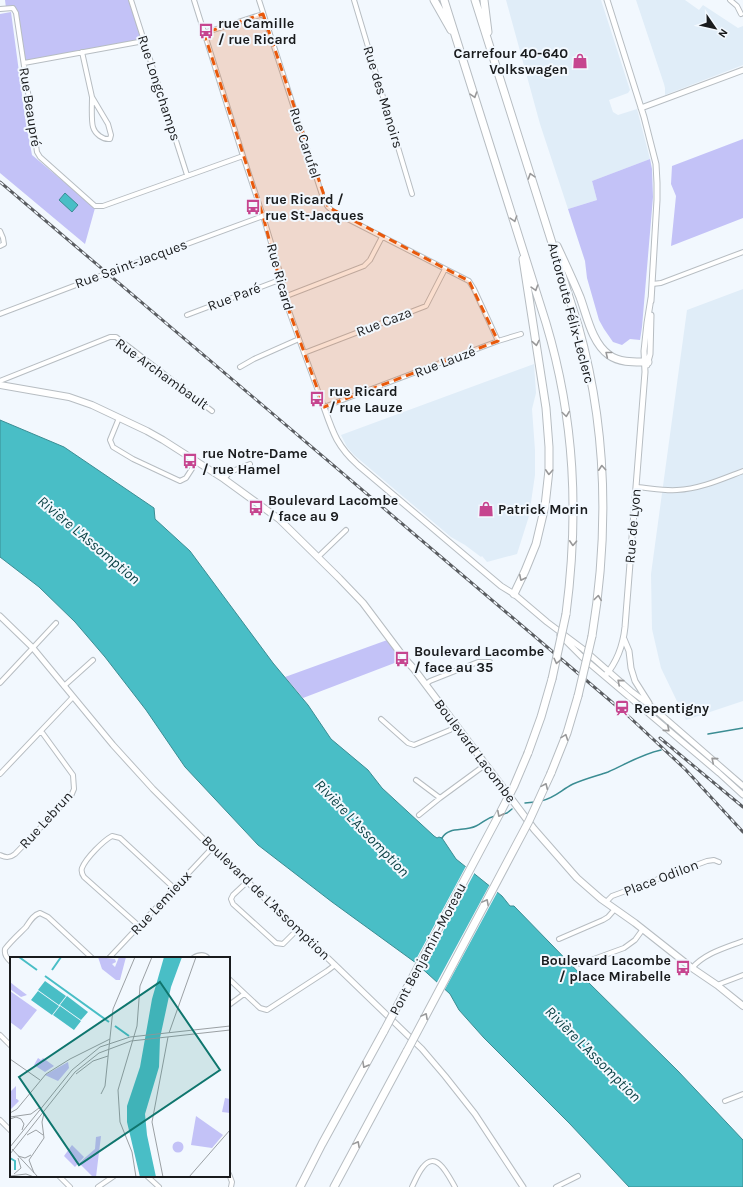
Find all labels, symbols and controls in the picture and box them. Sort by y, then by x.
north arrow [695,8,735,48]
place label: rue Camille / rue Ricard [218,15,297,48]
bus stop icon: rue Camille / rue Ricard [197,22,215,40]
text: N [715,26,730,40]
street label: Rue Longchamps [134,33,184,143]
street label: Rue des Manoirs [359,44,407,150]
place label: Carrefour 40-640 Volkswagen [454,45,568,78]
shop icon: Carrefour 40-640 Volkswagen [571,52,589,70]
street label: Rue Beaupré [15,66,45,148]
one-way arrow [469,91,478,98]
street label: Rue Carufel [286,106,324,180]
one-way arrow [527,173,536,180]
place label: rue Ricard / rue St-Jacques [265,191,364,224]
bus stop icon: rue Ricard / rue St-Jacques [244,198,262,216]
one-way arrow [509,215,518,222]
street label: Rue Saint-Jacques [73,236,189,292]
street label: Autoroute Félix-Leclerc [544,241,598,385]
street label: Rue Ricard [263,242,297,312]
street label: Rue Paré [205,279,263,315]
one-way arrow [530,284,539,291]
street label: Rue Caza [354,304,414,340]
street label: Rue Archambault [112,335,212,413]
one-way arrow [531,340,540,346]
street label: Rue Lauzé [412,343,478,381]
one-way arrow [605,351,612,358]
place label: rue Ricard / rue Lauze [329,383,403,416]
bus stop icon: rue Ricard / rue Lauze [308,390,326,408]
one-way arrow [561,411,570,417]
place label: rue Notre-Dame / rue Hamel [202,445,307,478]
bus stop icon: rue Notre-Dame / rue Hamel [181,452,199,470]
one-way arrow [597,465,606,471]
one-way arrow [544,469,553,475]
street label: Rue de Lyon [621,488,645,564]
water label: Rivière L'Assomption [34,492,144,588]
place label: Boulevard Lacombe / face au 9 [268,492,398,525]
bus stop icon: Boulevard Lacombe / face au 9 [247,499,265,517]
shop icon: Patrick Morin [477,500,495,518]
place label: Patrick Morin [498,501,588,518]
one-way arrow [569,540,577,546]
one-way arrow [519,574,527,581]
one-way arrow [593,594,602,601]
place label: Boulevard Lacombe / face au 35 [414,643,544,676]
bus stop icon: Boulevard Lacombe / face au 35 [393,650,411,668]
one-way arrow [553,657,561,664]
one-way arrow [617,679,625,686]
street label: Boulevard Lacombe [431,696,519,806]
station icon: Repentigny [613,699,631,717]
place label: Repentigny [634,700,709,717]
one-way arrow [662,724,670,732]
one-way arrow [561,733,569,740]
one-way arrow [711,757,718,764]
water label: Rivière L'Assomption [311,776,413,880]
one-way arrow [541,783,549,790]
street label: Rue Lebrun [16,788,76,852]
one-way arrow [497,809,505,817]
street label: Boulevard de L'Assomption [198,832,334,964]
street label: Place Odilon [621,856,701,900]
street label: Rue Lemieux [127,867,195,939]
street label: Pont Benjamin-Moreau [386,880,470,1018]
one-way arrow [481,899,489,906]
place label: Boulevard Lacombe / place Mirabelle [541,952,671,985]
inset map [10,957,230,1177]
bus stop icon: Boulevard Lacombe / place Mirabelle [674,959,692,977]
water label: Rivière L'Assomption [541,1002,645,1106]
one-way arrow [420,1013,428,1021]
one-way arrow [363,1061,370,1068]
one-way arrow [352,1141,360,1148]

